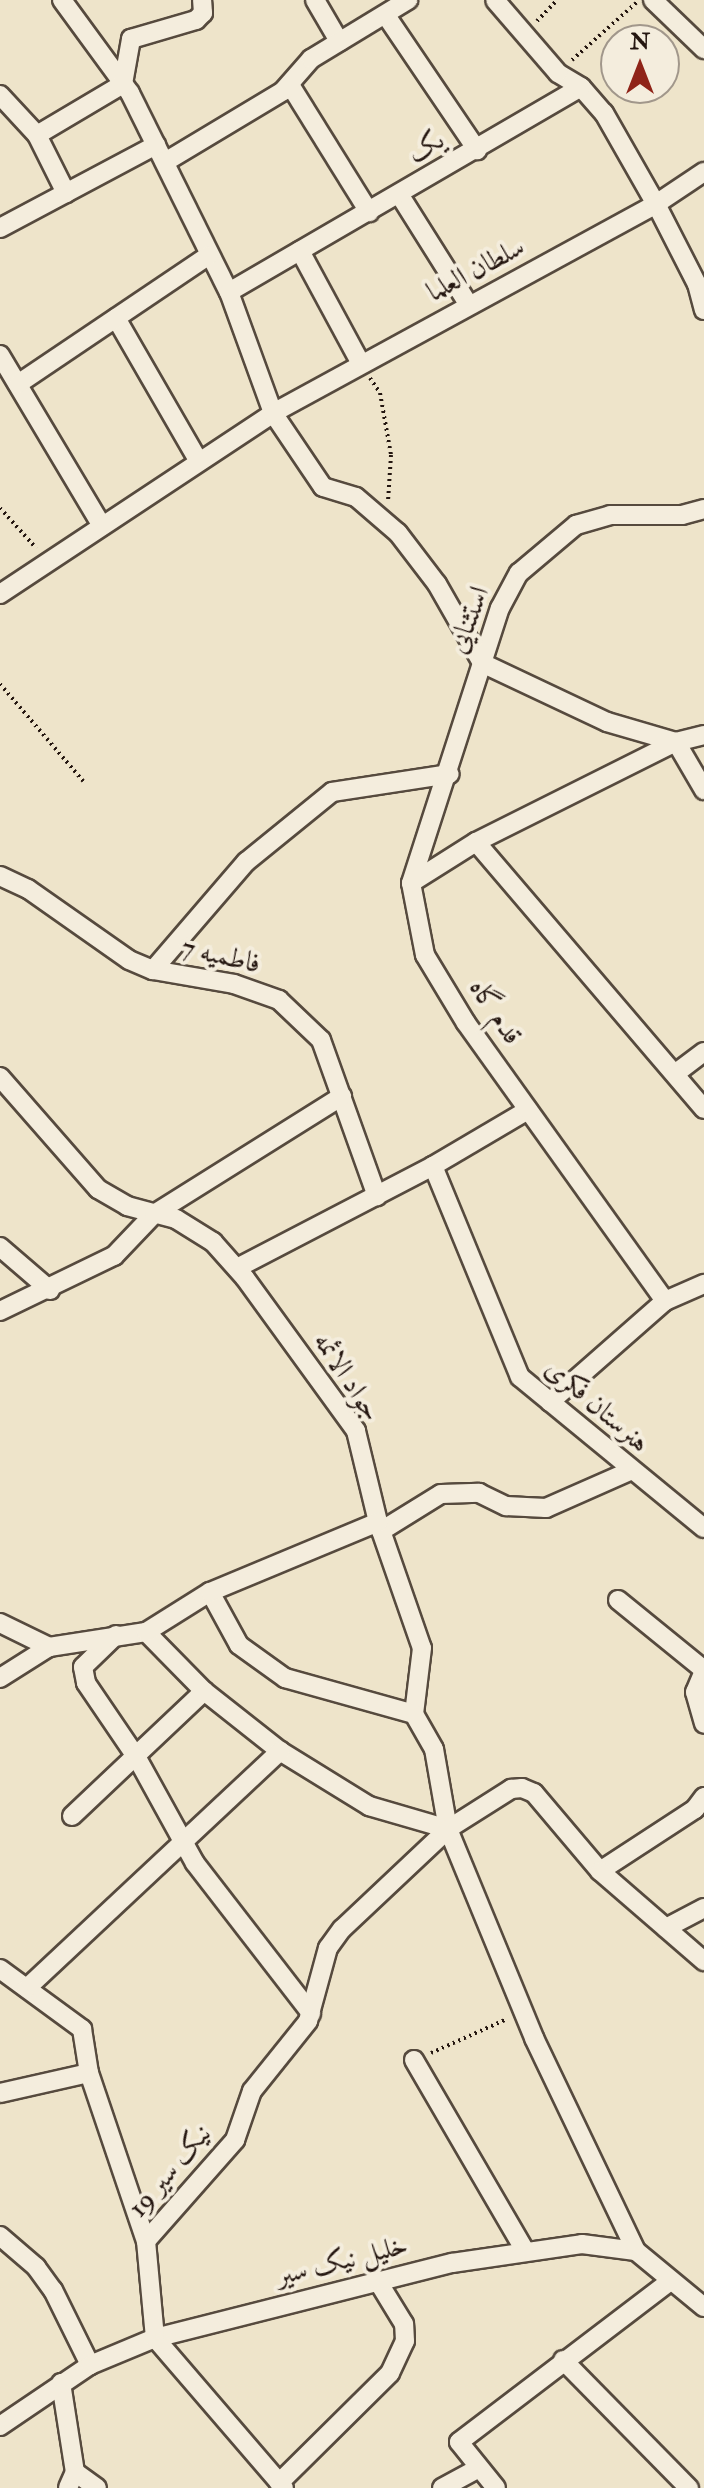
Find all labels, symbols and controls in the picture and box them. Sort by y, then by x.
north arrow [600,24,680,104]
text: N [630,28,650,56]
street label: یک [402,123,450,171]
street label: سلطان العلما [421,230,531,310]
street label: استثنایی [441,582,497,658]
street label: فاطمیه 7 [178,931,264,981]
street label: قدم گاه [461,973,529,1051]
street label: جواد الائمه [306,1326,388,1428]
street label: هنرستان فکری [538,1352,656,1460]
street label: نیک سیر 19 [121,2118,219,2224]
street label: خلیل نیک سیر [273,2228,411,2294]

